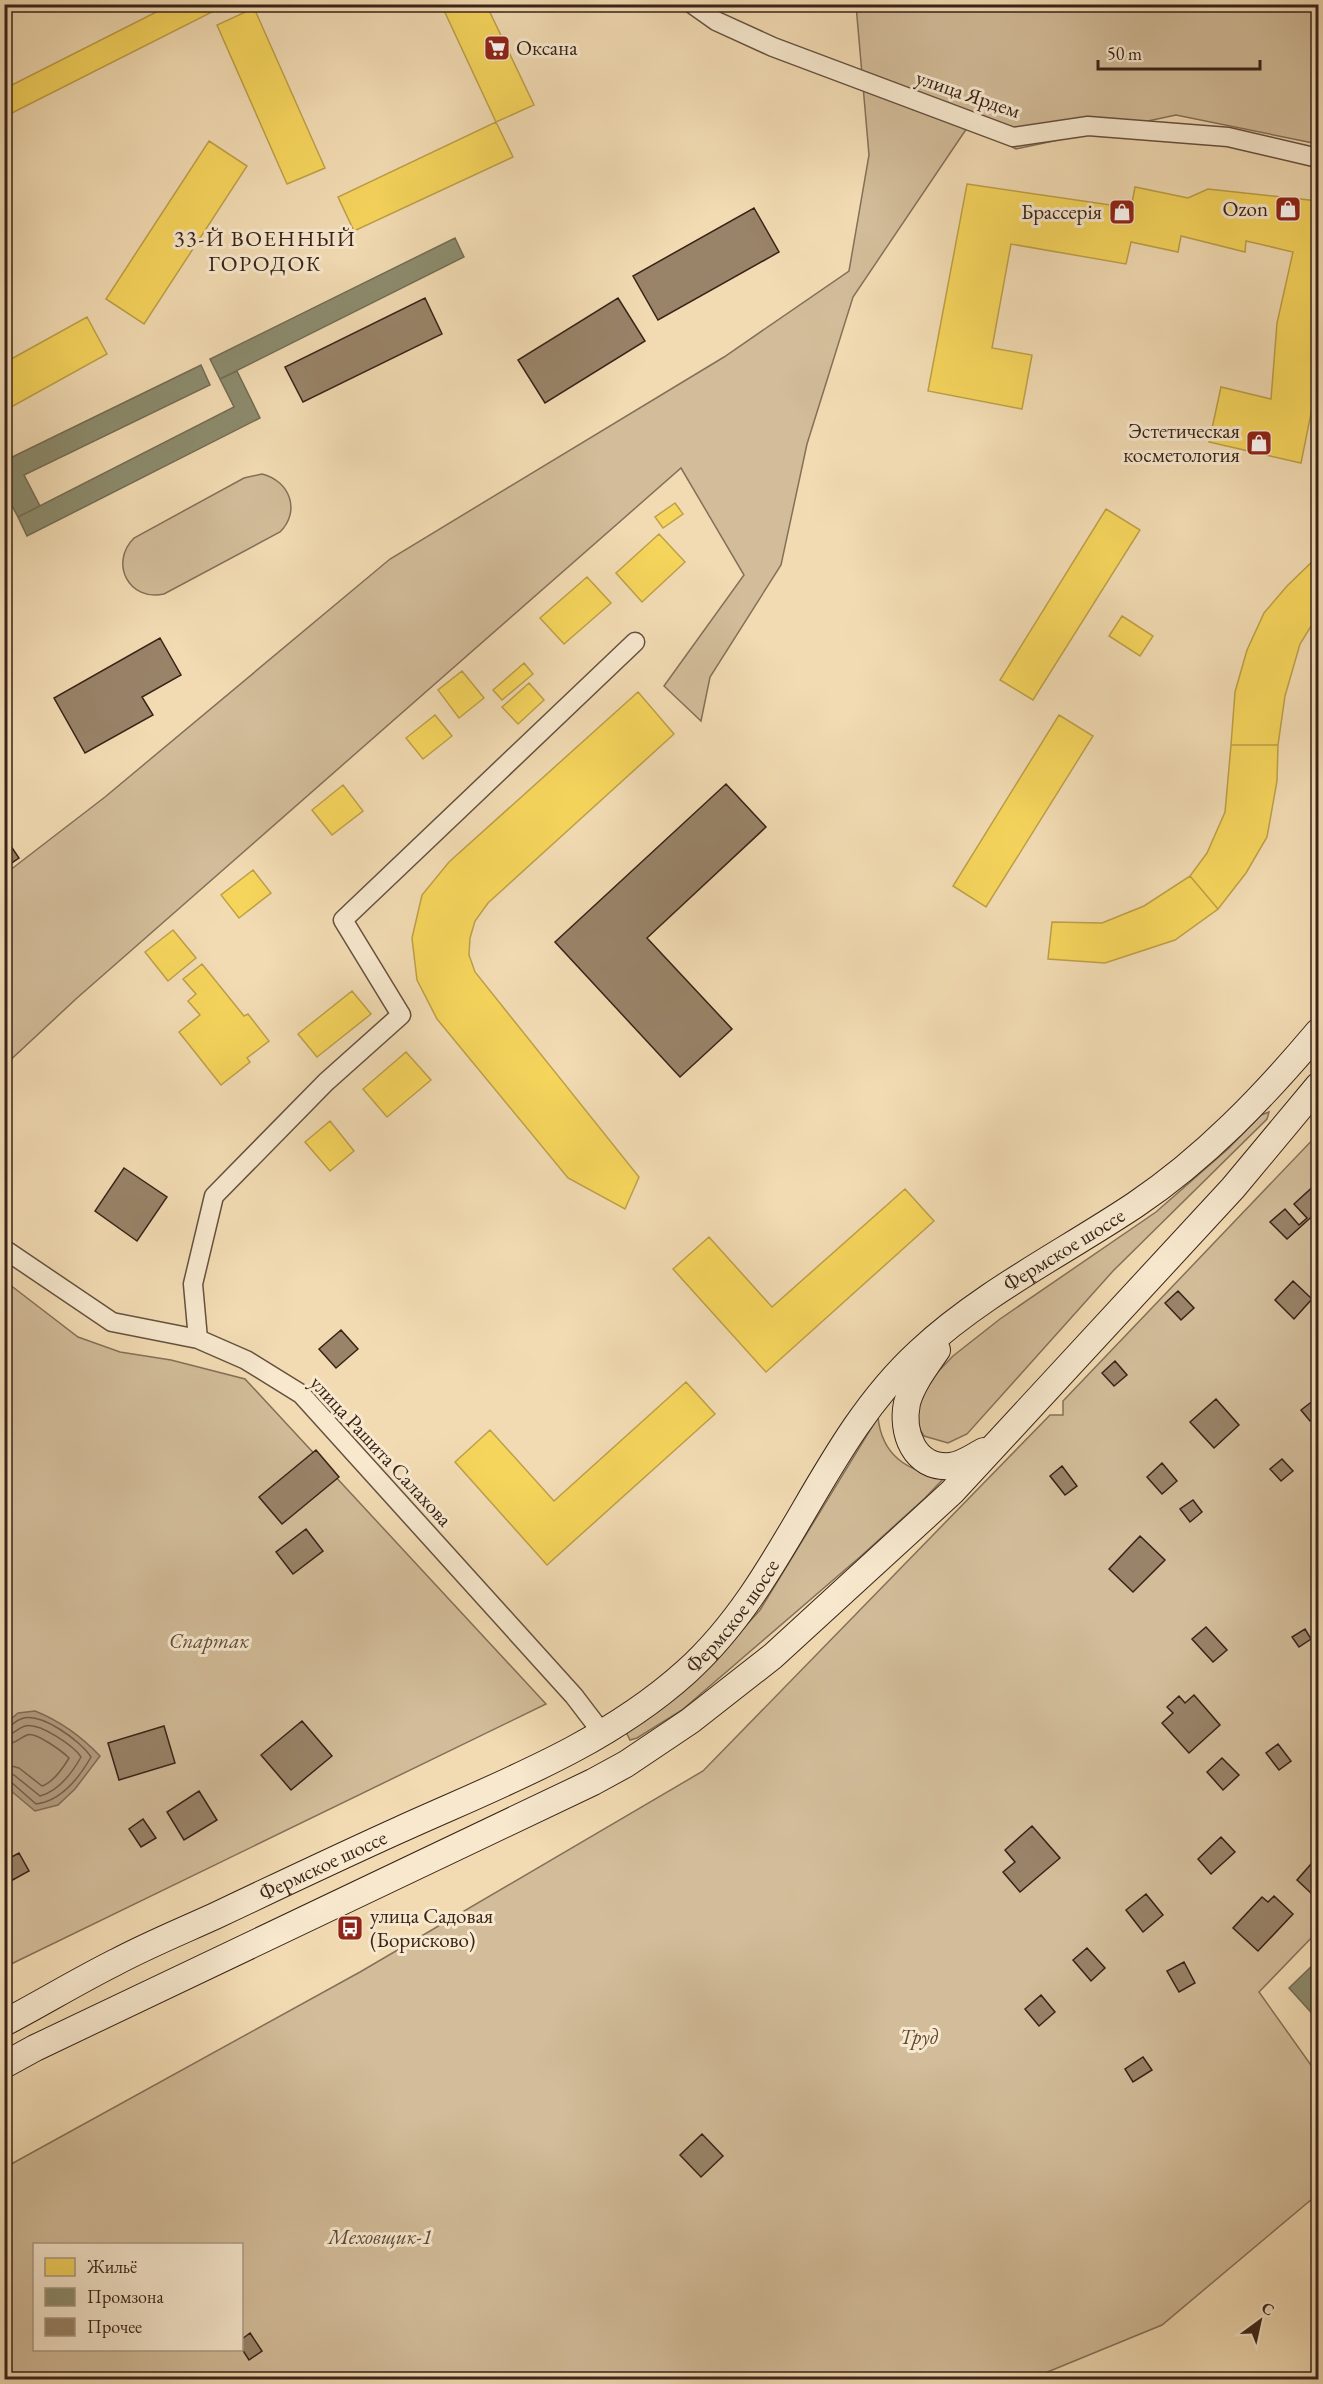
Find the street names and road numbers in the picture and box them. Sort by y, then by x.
street label: улица Ярдем [912,63,1024,124]
street label: Фермское шоссе [998,1201,1130,1297]
street label: улица Рашита Салахова [304,1369,459,1532]
street label: Фермское шоссе [679,1554,785,1679]
street label: Фермское шоссе [254,1823,391,1906]

